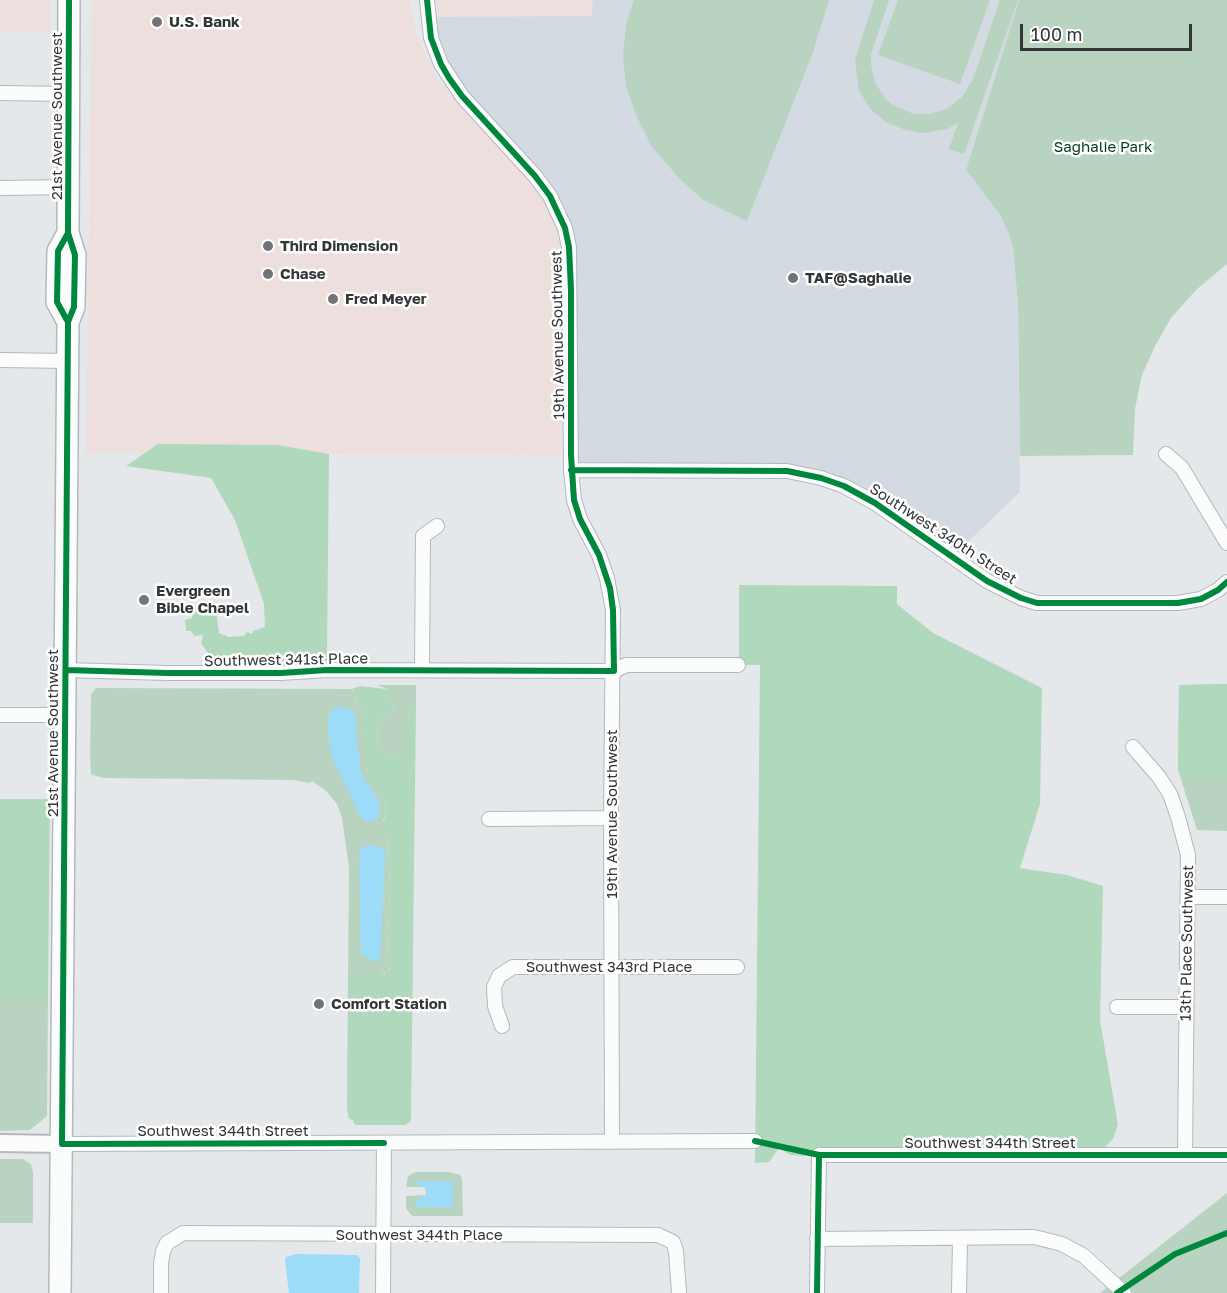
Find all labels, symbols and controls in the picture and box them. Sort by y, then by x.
scale bar [1023,12,1196,50]
place label: U.S. Bank [169,13,240,31]
marker: U.S. Bank [150,15,164,29]
text: 100 m [1031,23,1082,45]
street label: 21st Avenue Southwest [48,32,66,200]
park label: Saghalie Park [1054,138,1152,156]
place label: Third Dimension [280,237,398,255]
marker: Third Dimension [261,239,275,253]
street label: 19th Avenue Southwest [548,250,568,420]
place label: Chase [280,265,326,283]
marker: Chase [261,267,275,281]
place label: TAF@Saghalie [805,269,912,287]
marker: TAF@Saghalie [786,271,800,285]
place label: Fred Meyer [345,290,427,308]
marker: Fred Meyer [326,292,340,306]
street label: Southwest 340th Street [866,480,1020,588]
place label: Evergreen Bible Chapel [156,582,249,617]
marker: Evergreen Bible Chapel [137,593,151,607]
street label: 21st Avenue Southwest [44,649,62,817]
street label: Southwest 341st Place [204,650,368,670]
street label: 19th Avenue Southwest [603,729,621,899]
street label: 13th Place Southwest [1177,865,1197,1021]
street label: Southwest 343rd Place [526,958,692,976]
place label: Comfort Station [331,995,447,1013]
marker: Comfort Station [312,997,326,1011]
street label: Southwest 344th Street [137,1122,309,1140]
street label: Southwest 344th Street [904,1134,1076,1152]
street label: Southwest 344th Place [335,1226,503,1244]

